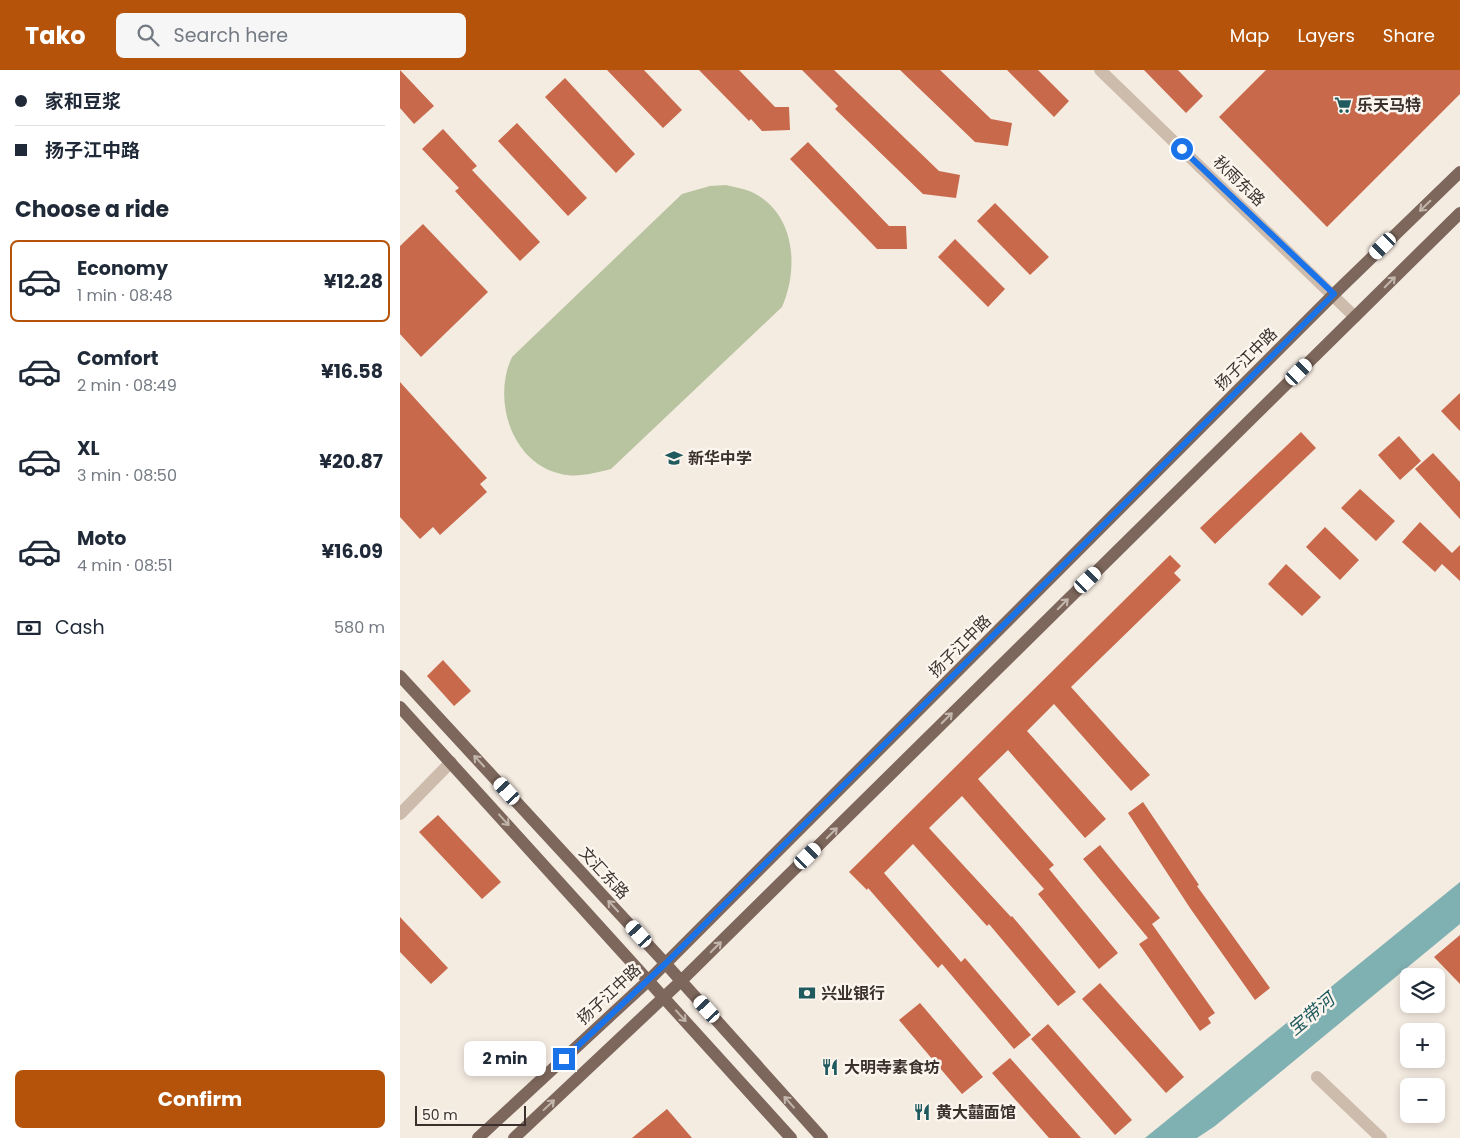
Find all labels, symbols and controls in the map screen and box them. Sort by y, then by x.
search box [116,13,466,58]
text: Tako [25,19,86,52]
icon: search [134,21,162,49]
text: Search here [174,22,288,49]
text: Map [1230,23,1270,48]
text: Layers [1298,23,1355,48]
text: Share [1383,23,1435,48]
text: 家和豆浆 [45,88,121,115]
place label: 乐天马特 [1357,94,1421,117]
supermarket icon: 乐天马特 [1333,95,1353,115]
text: 扬子江中路 [45,137,140,164]
route start [1171,138,1193,160]
street label: 秋雨东路 [1208,150,1270,212]
text: Choose a ride [15,194,169,225]
one-way arrow [1419,200,1431,212]
car [1367,230,1398,262]
text: Economy [77,255,168,282]
icon: car [17,259,62,304]
text: ¥12.28 [324,268,383,295]
one-way arrow [1384,276,1396,289]
text: 1 min · 08:48 [77,284,173,307]
street label: 扬子江中路 [1210,323,1282,395]
text: Comfort [77,345,159,372]
icon: car [17,349,62,394]
car [1283,356,1314,388]
text: ¥16.58 [321,358,383,385]
text: 2 min · 08:49 [77,374,177,397]
text: XL [77,435,100,462]
icon: car [17,439,62,484]
place label: 新华中学 [688,447,752,470]
text: ¥20.87 [319,448,383,475]
school or university icon: 新华中学 [664,448,684,468]
text: 3 min · 08:50 [77,464,177,487]
text: Moto [77,525,126,552]
icon: car [17,529,62,574]
text: ¥16.09 [322,538,383,565]
text: 4 min · 08:51 [77,554,173,577]
car [1072,564,1104,596]
one-way arrow [1057,598,1069,611]
street label: 扬子江中路 [924,610,996,682]
icon: cash [15,614,43,642]
text: Cash [55,614,105,641]
text: 580 m [334,616,385,639]
one-way arrow [941,713,953,725]
one-way arrow [473,754,485,767]
car [491,775,522,807]
one-way arrow [499,814,510,827]
one-way arrow [825,827,837,839]
car [792,840,824,872]
street label: 文汇东路 [574,842,634,904]
one-way arrow [607,900,619,913]
car [623,918,654,950]
one-way arrow [710,940,722,953]
street label: 扬子江中路 [572,958,646,1030]
map controls [1400,968,1445,1123]
button: layers [1400,968,1445,1013]
place label: 兴业银行 [821,982,885,1005]
bank icon: 兴业银行 [797,983,817,1003]
water label: 宝带河 [1282,985,1342,1041]
car [691,993,722,1025]
one-way arrow [676,1010,687,1023]
button: + [1400,1023,1445,1068]
callout: 2 min [464,1042,546,1076]
text: 2 min [483,1047,527,1070]
route end [553,1048,575,1070]
place label: 大明寺素食坊 [844,1056,940,1079]
restaurant icon: 大明寺素食坊 [820,1057,840,1077]
button: Confirm [15,1070,385,1128]
button: − [1400,1078,1445,1123]
one-way arrow [783,1095,795,1108]
one-way arrow [543,1099,556,1111]
place label: 黄大囍面馆 [936,1101,1016,1124]
restaurant icon: 黄大囍面馆 [912,1102,932,1122]
scale bar [415,1103,526,1126]
text: 50 m [422,1105,458,1125]

